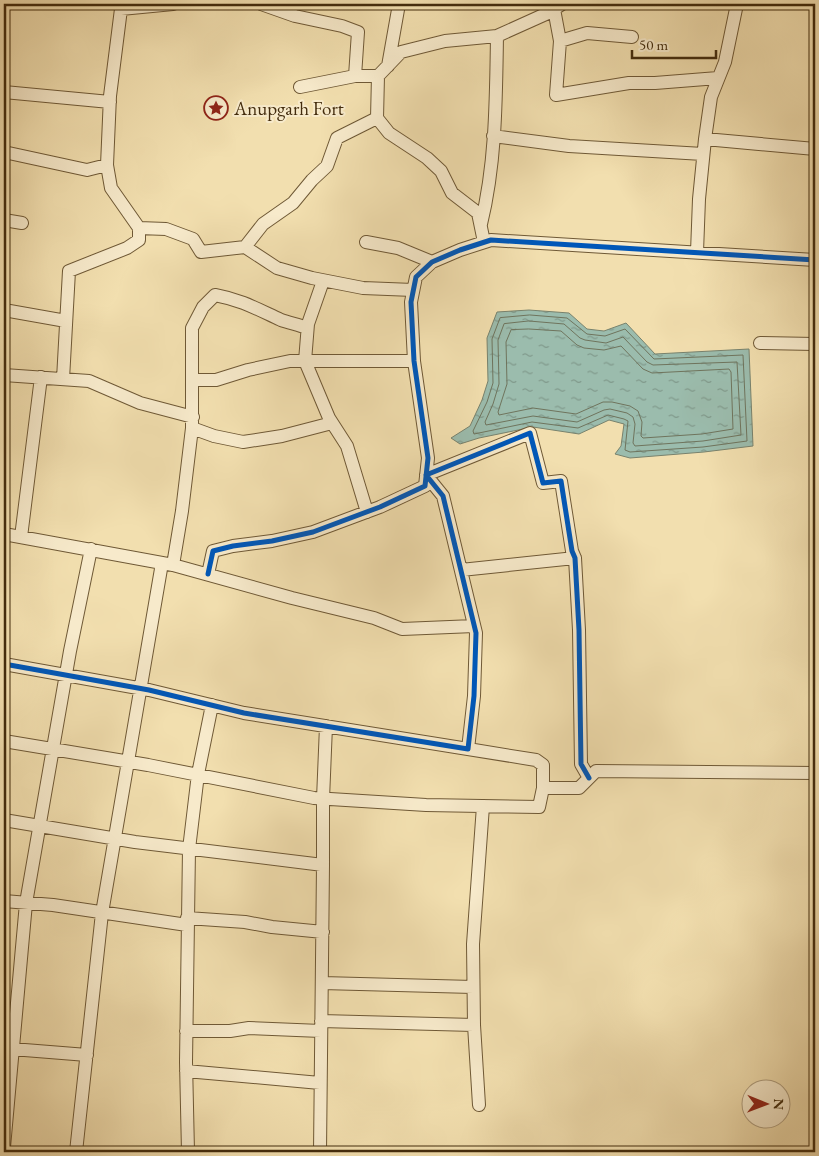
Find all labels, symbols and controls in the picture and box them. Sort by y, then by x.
scale bar [632,28,715,60]
text: 50 m [639,35,668,54]
place icon: Anupgarh Fort [203,95,229,121]
place label: Anupgarh Fort [233,96,344,121]
north arrow [742,1078,792,1128]
text: N [770,1098,788,1111]

